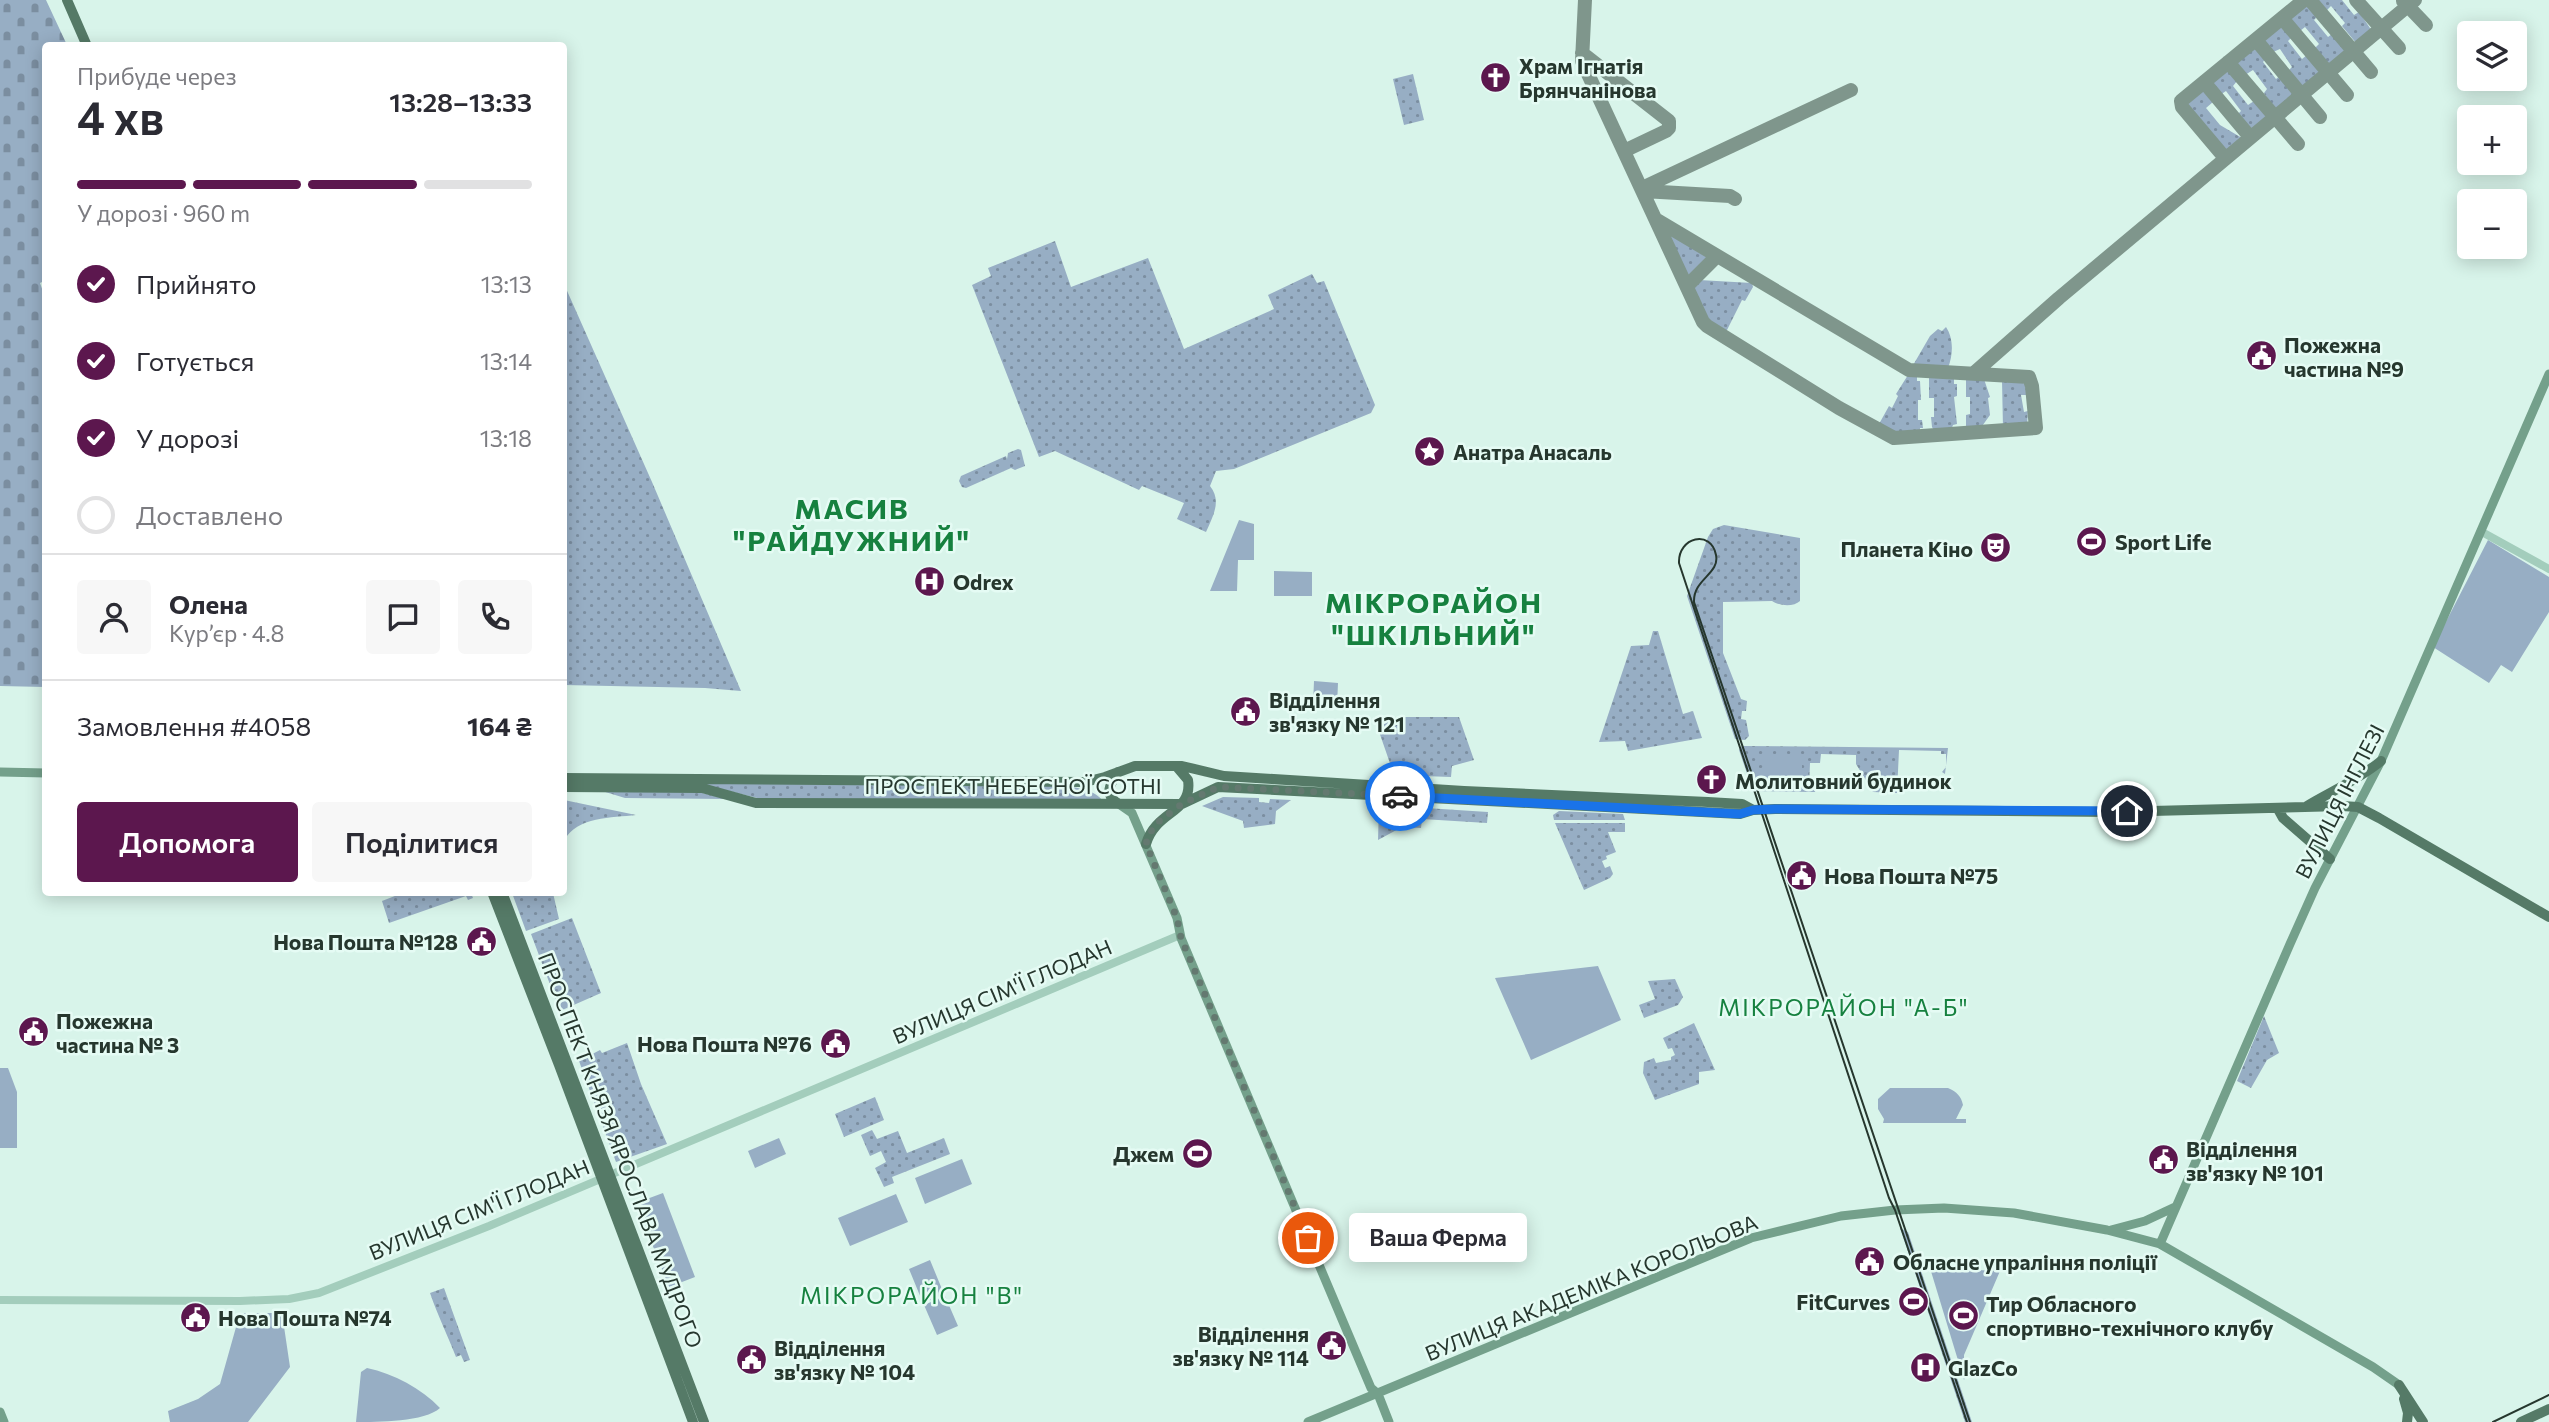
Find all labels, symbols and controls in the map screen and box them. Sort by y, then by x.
map controls [2457,21,2527,259]
button: layers [2457,21,2527,91]
place label: Храм Ігнатія Брянчанінова [1519,53,1656,102]
church icon: Храм Ігнатія Брянчанінова [1479,60,1513,94]
text: Прибуде через [77,62,237,90]
text: 13:28–13:33 [389,86,532,117]
text: 4 хв [77,88,164,144]
button: + [2457,105,2527,175]
button: − [2457,189,2527,259]
text: У дорозі · 960 m [77,199,250,227]
icon: check [77,265,115,303]
text: Прийнято [136,268,257,299]
text: 13:13 [481,270,532,298]
place label: Пожежна частина №9 [2284,332,2404,381]
public building icon: Пожежна частина №9 [2244,339,2278,373]
icon: check [77,342,115,380]
text: Готується [136,345,254,376]
text: 13:14 [480,347,532,375]
icon: check [77,419,115,457]
text: У дорозі [136,422,239,453]
text: 13:18 [480,424,532,452]
place icon: Анатра Анасаль [1413,434,1447,468]
place label: Анатра Анасаль [1453,439,1612,464]
district label: МАСИВ "РАЙДУЖНИЙ" [733,491,971,557]
text: Доставлено [136,499,283,530]
sports icon: Sport Life [2075,524,2109,558]
place label: Sport Life [2115,529,2211,554]
theatre icon: Планета Кіно [1979,531,2013,565]
place label: Планета Кіно [1840,536,1973,561]
hospital icon: Odrex [913,564,947,598]
place label: Odrex [953,569,1014,594]
button: person [77,580,151,654]
button: chat [366,580,440,654]
button: phone [458,580,532,654]
district label: МІКРОРАЙОН "ШКІЛЬНИЙ" [1325,585,1543,651]
text: Олена [169,588,248,619]
text: Кур’єр · 4.8 [169,619,284,647]
place label: Відділення зв'язку № 121 [1269,687,1405,736]
public building icon: Відділення зв'язку № 121 [1229,694,1263,728]
text: Замовлення #4058 [77,710,311,741]
text: 164 ₴ [467,710,532,741]
street label: ВУЛИЦЯ ІНГЛЕЗІ [2289,720,2389,882]
courier [1365,761,1435,831]
church icon: Молитовний будинок [1695,763,1729,797]
place label: Молитовний будинок [1735,768,1952,793]
street label: ПРОСПЕКТ НЕБЕСНОЇ СОТНІ [864,773,1162,798]
icon: car [1381,777,1419,815]
pin [2097,781,2157,841]
icon: home [2108,792,2146,830]
button: Допомога [77,802,298,882]
button: Поділитися [312,802,532,882]
public building icon: Нова Пошта №75 [1784,858,1818,892]
place label: Нова Пошта №75 [1824,863,1998,888]
public building icon: Нова Пошта №128 [464,924,498,958]
place label: Нова Пошта №128 [273,929,458,954]
street label: ВУЛИЦЯ СІМ'Ї ГЛОДАН [889,933,1115,1049]
street label: ПРОСПЕКТ КНЯЗЯ ЯРОСЛАВА МУДРОГО [534,949,708,1351]
district label: МІКРОРАЙОН "А-Б" [1718,993,1970,1021]
place label: Пожежна частина № 3 [56,1008,179,1057]
public building icon: Пожежна частина № 3 [16,1015,50,1049]
public building icon: Нова Пошта №76 [818,1026,852,1060]
place label: Нова Пошта №76 [637,1031,812,1056]
sports icon: Джем [1180,1136,1214,1170]
place label: Відділення зв'язку № 101 [2186,1136,2324,1185]
place label: Джем [1113,1141,1174,1166]
public building icon: Відділення зв'язку № 101 [2146,1143,2180,1177]
street label: ВУЛИЦЯ СІМ'Ї ГЛОДАН [365,1153,593,1265]
pin [1278,1208,1338,1268]
street label: ВУЛИЦЯ АКАДЕМІКА КОРОЛЬОВА [1421,1209,1761,1365]
callout: Ваша Ферма [1350,1214,1528,1262]
icon: bag [1289,1219,1327,1257]
text: Ваша Ферма [1369,1223,1507,1251]
public building icon: Обласне упраління поліції [1853,1244,1887,1278]
place label: Обласне упраління поліції [1893,1249,2158,1274]
district label: МІКРОРАЙОН "В" [800,1281,1024,1309]
sports icon: FitCurves [1896,1284,1930,1318]
place label: FitCurves [1796,1289,1890,1314]
place label: Тир Обласного спортивно-технічного клубу [1986,1291,2274,1340]
sports icon: Тир Обласного спортивно-технічного клубу [1946,1298,1980,1332]
public building icon: Нова Пошта №74 [178,1300,212,1334]
place label: Нова Пошта №74 [218,1305,392,1330]
place label: Відділення зв'язку № 114 [1172,1321,1309,1370]
public building icon: Відділення зв'язку № 114 [1315,1328,1349,1362]
place label: Відділення зв'язку № 104 [774,1335,915,1384]
public building icon: Відділення зв'язку № 104 [734,1342,768,1376]
hospital icon: GlazCo [1908,1350,1942,1384]
place label: GlazCo [1948,1355,2018,1380]

